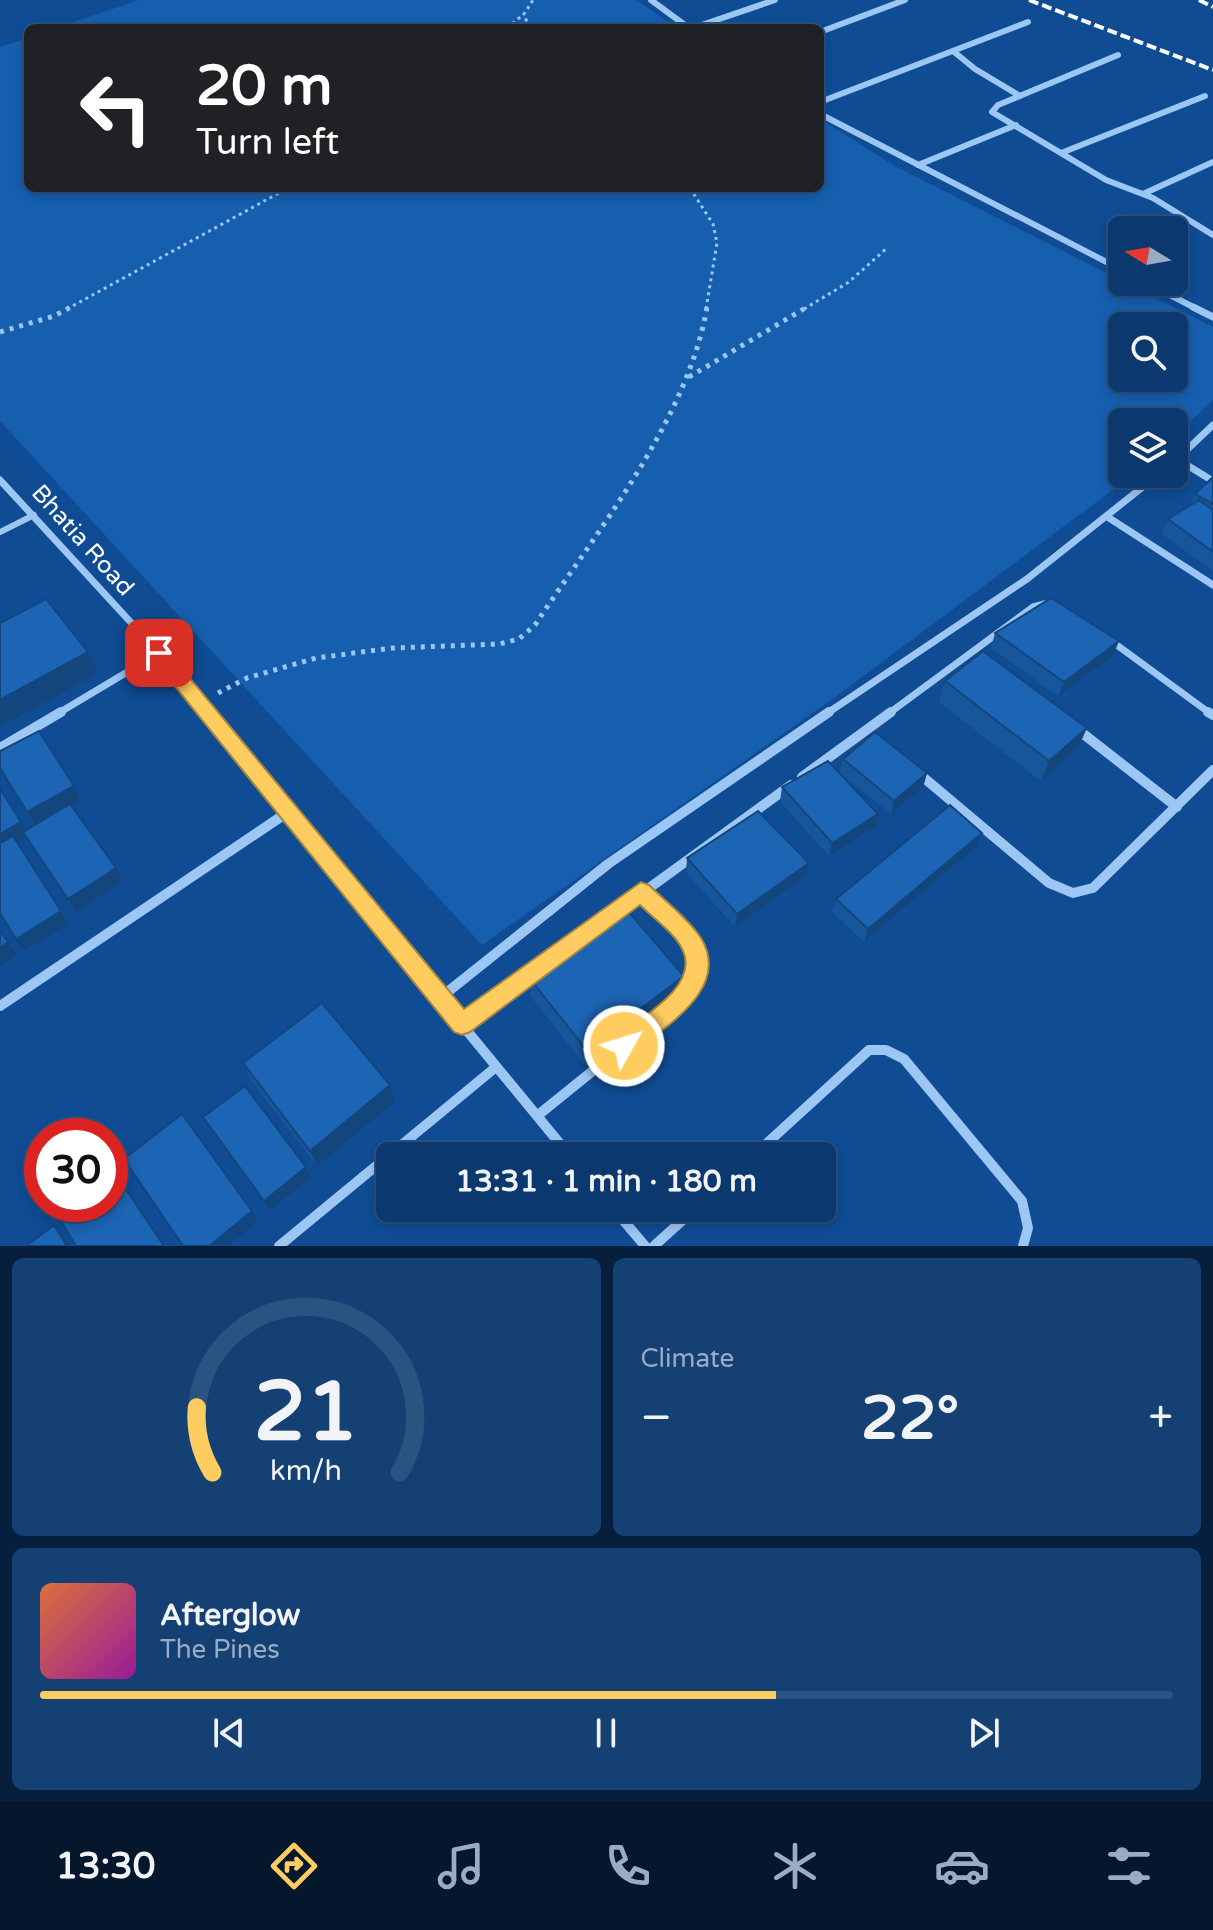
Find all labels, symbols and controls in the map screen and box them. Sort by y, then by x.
text: 20 m [196,53,332,120]
icon: left [64,56,168,160]
text: Turn left [196,121,339,164]
north arrow [1108,216,1188,296]
map controls [1108,216,1188,488]
button: search [1108,312,1188,392]
button: layers [1108,408,1188,488]
street label: Bhatia Road [25,479,140,602]
pin [125,619,193,687]
icon: arrive [137,631,181,675]
position arrow [582,1004,666,1088]
speed limit sign: 30 [24,1118,128,1222]
text: 13:31 · 1 min · 180 m [455,1163,757,1200]
text: Climate [641,1343,734,1374]
text: 21 [254,1363,358,1463]
text: 22° [861,1383,959,1455]
text: − [641,1392,672,1445]
text: + [1148,1392,1173,1445]
text: km/h [270,1454,342,1488]
text: Afterglow [160,1597,300,1634]
text: The Pines [160,1634,280,1665]
icon: previous [207,1711,251,1755]
icon: pause [584,1711,628,1755]
icon: next [962,1711,1006,1755]
icon: directions [266,1838,322,1894]
icon: music [433,1838,489,1894]
icon: phone [600,1838,656,1894]
icon: climate [767,1838,823,1894]
icon: car [934,1838,990,1894]
icon: filters [1101,1838,1157,1894]
text: 13:30 [56,1845,155,1888]

